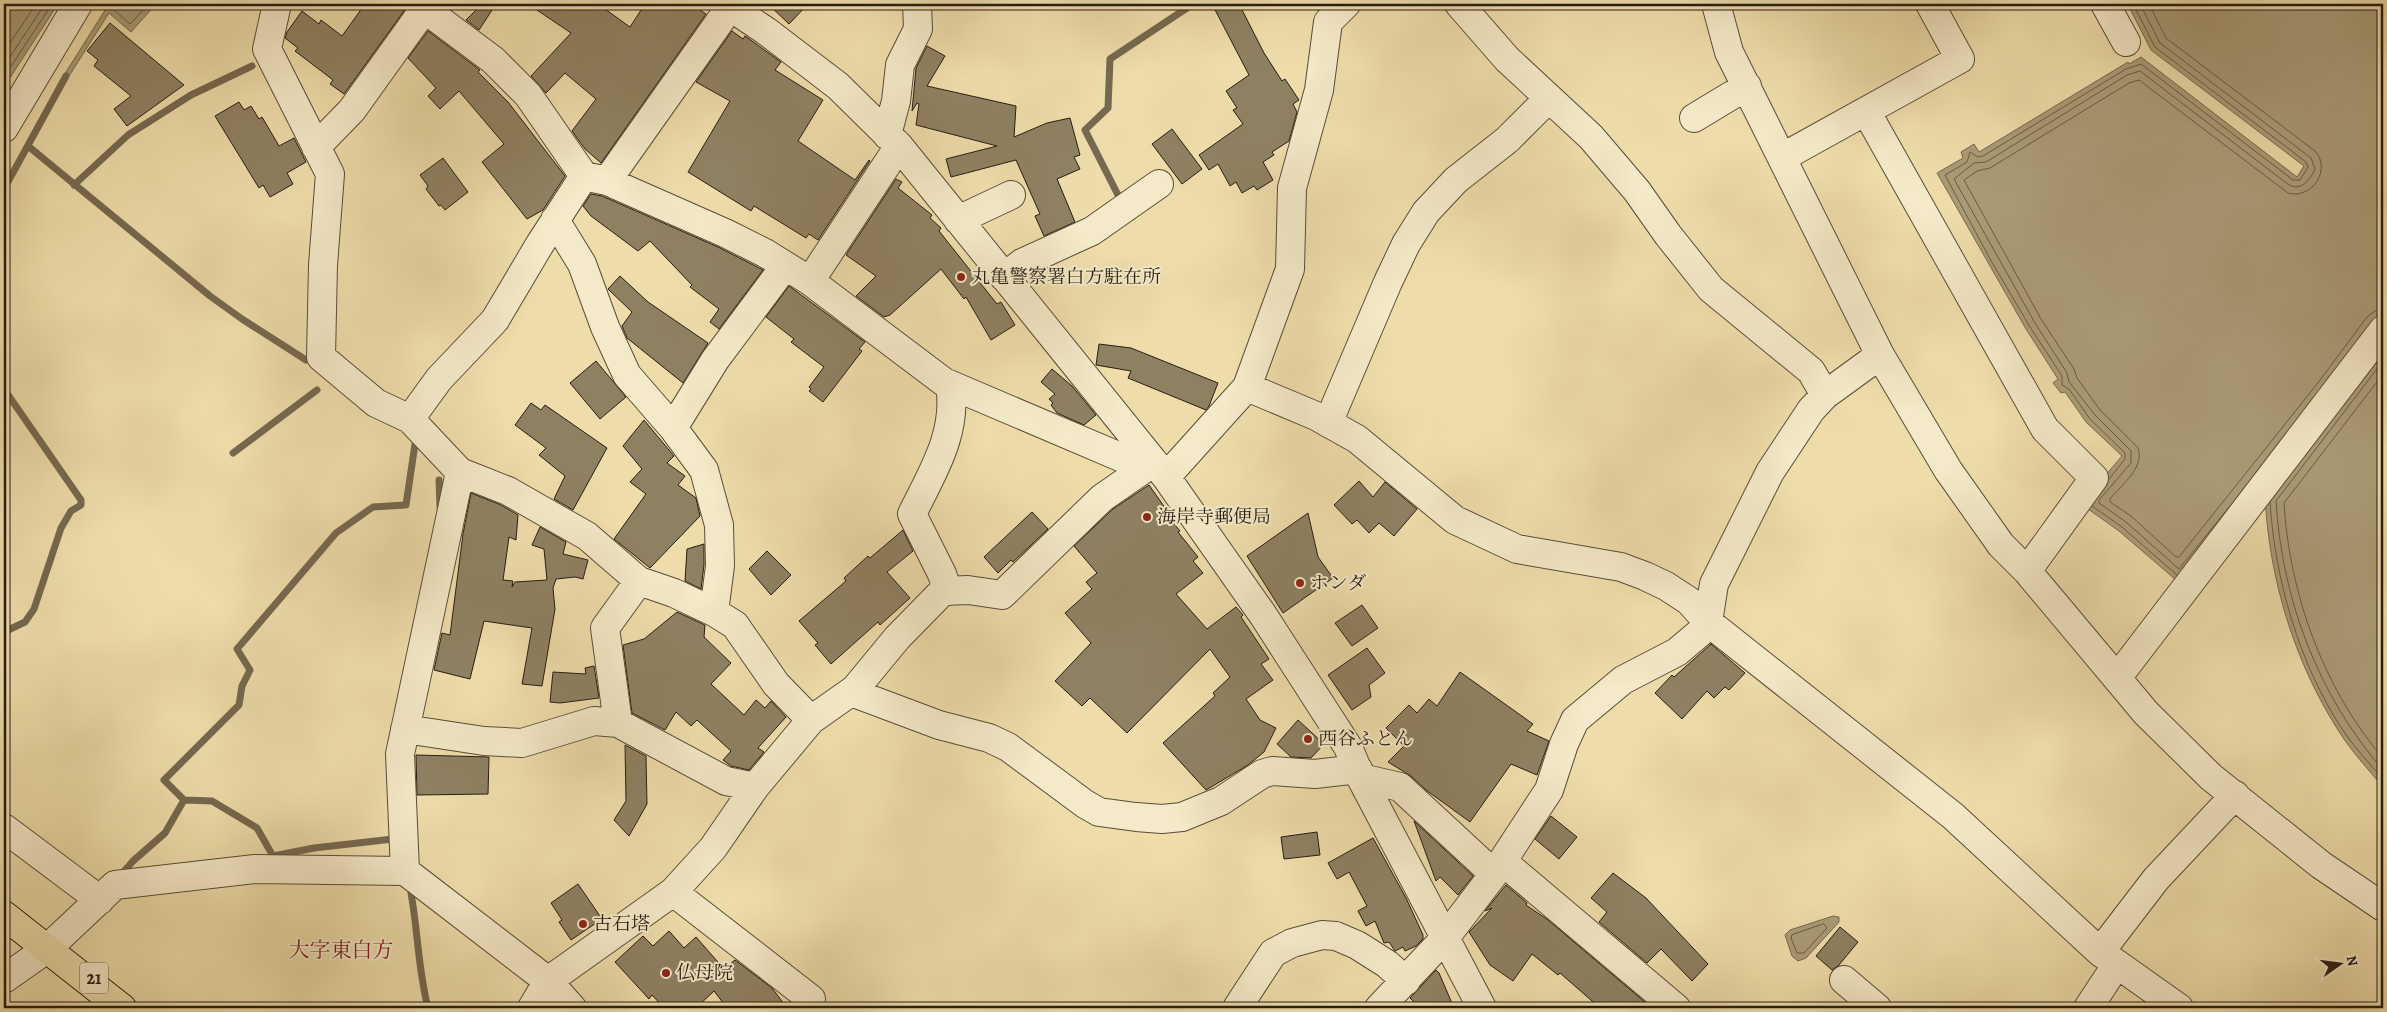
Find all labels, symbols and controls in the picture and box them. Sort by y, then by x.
place label: 丸亀警察署白方駐在所 [971,264,1161,290]
marker: 丸亀警察署白方駐在所 [955,271,967,283]
place label: 海岸寺郵便局 [1157,504,1271,530]
marker: 海岸寺郵便局 [1141,511,1153,523]
place label: ホンダ [1310,570,1366,596]
marker: ホンダ [1294,577,1306,589]
place label: 西谷ふとん [1318,726,1413,752]
marker: 西谷ふとん [1302,733,1314,745]
place label: 古石塔 [593,911,650,937]
marker: 古石塔 [577,918,589,930]
district label: 大字東白方 [289,936,394,964]
north arrow [2314,940,2364,990]
text: N [2342,954,2363,968]
place label: 仏母院 [676,960,733,986]
road number: 21 [80,962,108,994]
marker: 仏母院 [660,967,672,979]

